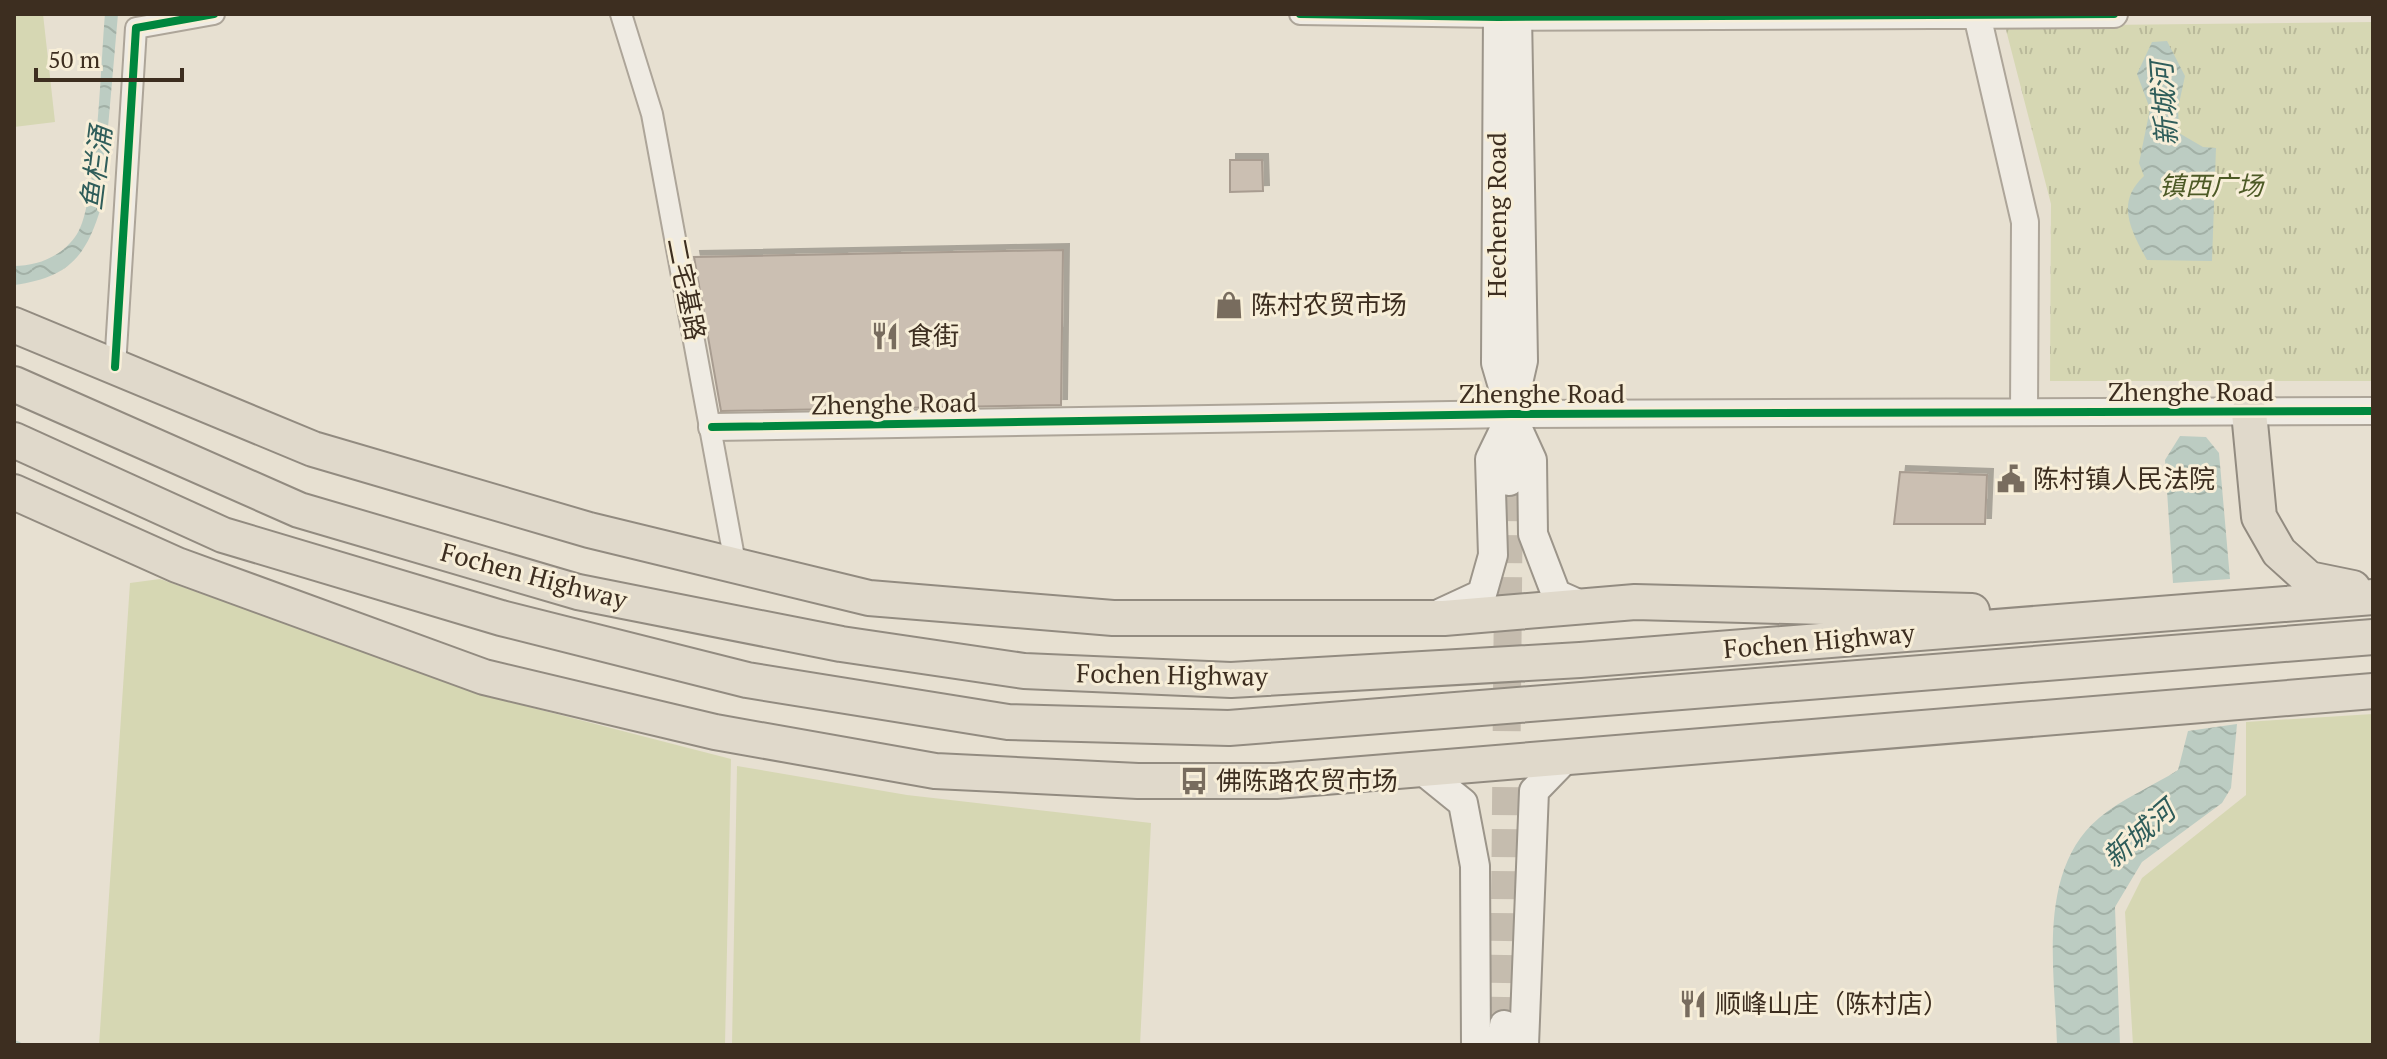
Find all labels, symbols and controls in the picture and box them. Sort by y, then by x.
scale bar [36,32,182,82]
text: 50 m [48,43,100,75]
water label: 新城河 [2142,56,2185,147]
water label: 鱼栏涌 [72,121,119,212]
street label: Hecheng Road [1479,132,1513,298]
park label: 镇西广场 [2159,168,2265,202]
street label: 二宅基路 [660,235,714,343]
place label: 陈村农贸市场 [1251,287,1407,321]
shop icon: 陈村农贸市场 [1214,290,1244,320]
place label: 食街 [907,318,959,352]
restaurant icon: 食街 [870,321,900,351]
street label: Zhenghe Road [2108,374,2274,408]
street label: Zhenghe Road [1459,376,1625,410]
street label: Zhenghe Road [811,385,977,421]
place label: 陈村镇人民法院 [2033,461,2215,495]
public building icon: 陈村镇人民法院 [1996,464,2026,494]
street label: Fochen Highway [437,534,632,616]
street label: Fochen Highway [1722,615,1917,665]
street label: Fochen Highway [1076,655,1269,693]
place label: 佛陈路农贸市场 [1216,763,1398,797]
bus stop icon: 佛陈路农贸市场 [1179,766,1209,796]
water label: 新城河 [2095,789,2186,875]
place label: 顺峰山庄（陈村店） [1715,986,1949,1020]
restaurant icon: 顺峰山庄（陈村店） [1678,989,1708,1019]

